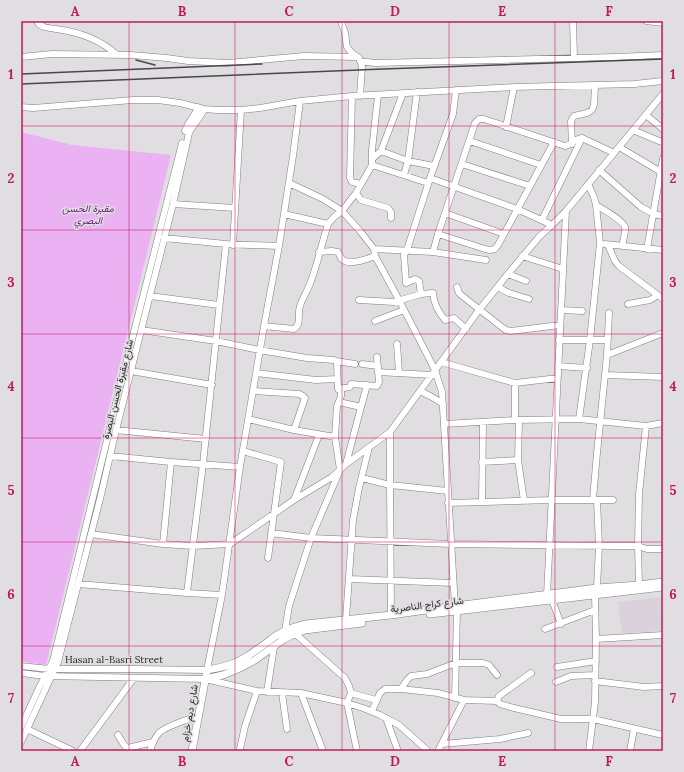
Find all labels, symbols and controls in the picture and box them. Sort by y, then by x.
text: A [71,3,80,20]
text: B [178,3,187,20]
text: C [285,3,294,20]
text: D [390,3,400,20]
text: E [498,3,506,20]
text: F [605,3,613,20]
text: 1 [8,66,14,83]
text: 1 [670,66,676,83]
text: 2 [8,170,15,187]
text: 2 [670,170,677,187]
park label: مقبرة الحسن البصري [62,202,115,229]
text: 3 [7,274,15,291]
text: 3 [669,274,677,291]
street label: شارع مقبرة الحسن البصرة [99,338,136,440]
text: 4 [7,378,15,395]
text: 4 [669,378,677,395]
text: 5 [7,482,15,499]
text: 5 [669,482,677,499]
text: 6 [7,586,15,603]
text: 6 [669,586,677,603]
street label: شارع كراج الناصرية [390,594,465,615]
street label: Hasan al-Basri Street [65,653,163,666]
street label: شارع ديم خزام [178,683,201,743]
text: 7 [8,690,14,707]
text: 7 [670,690,676,707]
text: A [71,753,80,770]
text: B [178,753,187,770]
text: C [285,753,294,770]
text: D [390,753,400,770]
text: E [498,753,506,770]
text: F [605,753,613,770]

